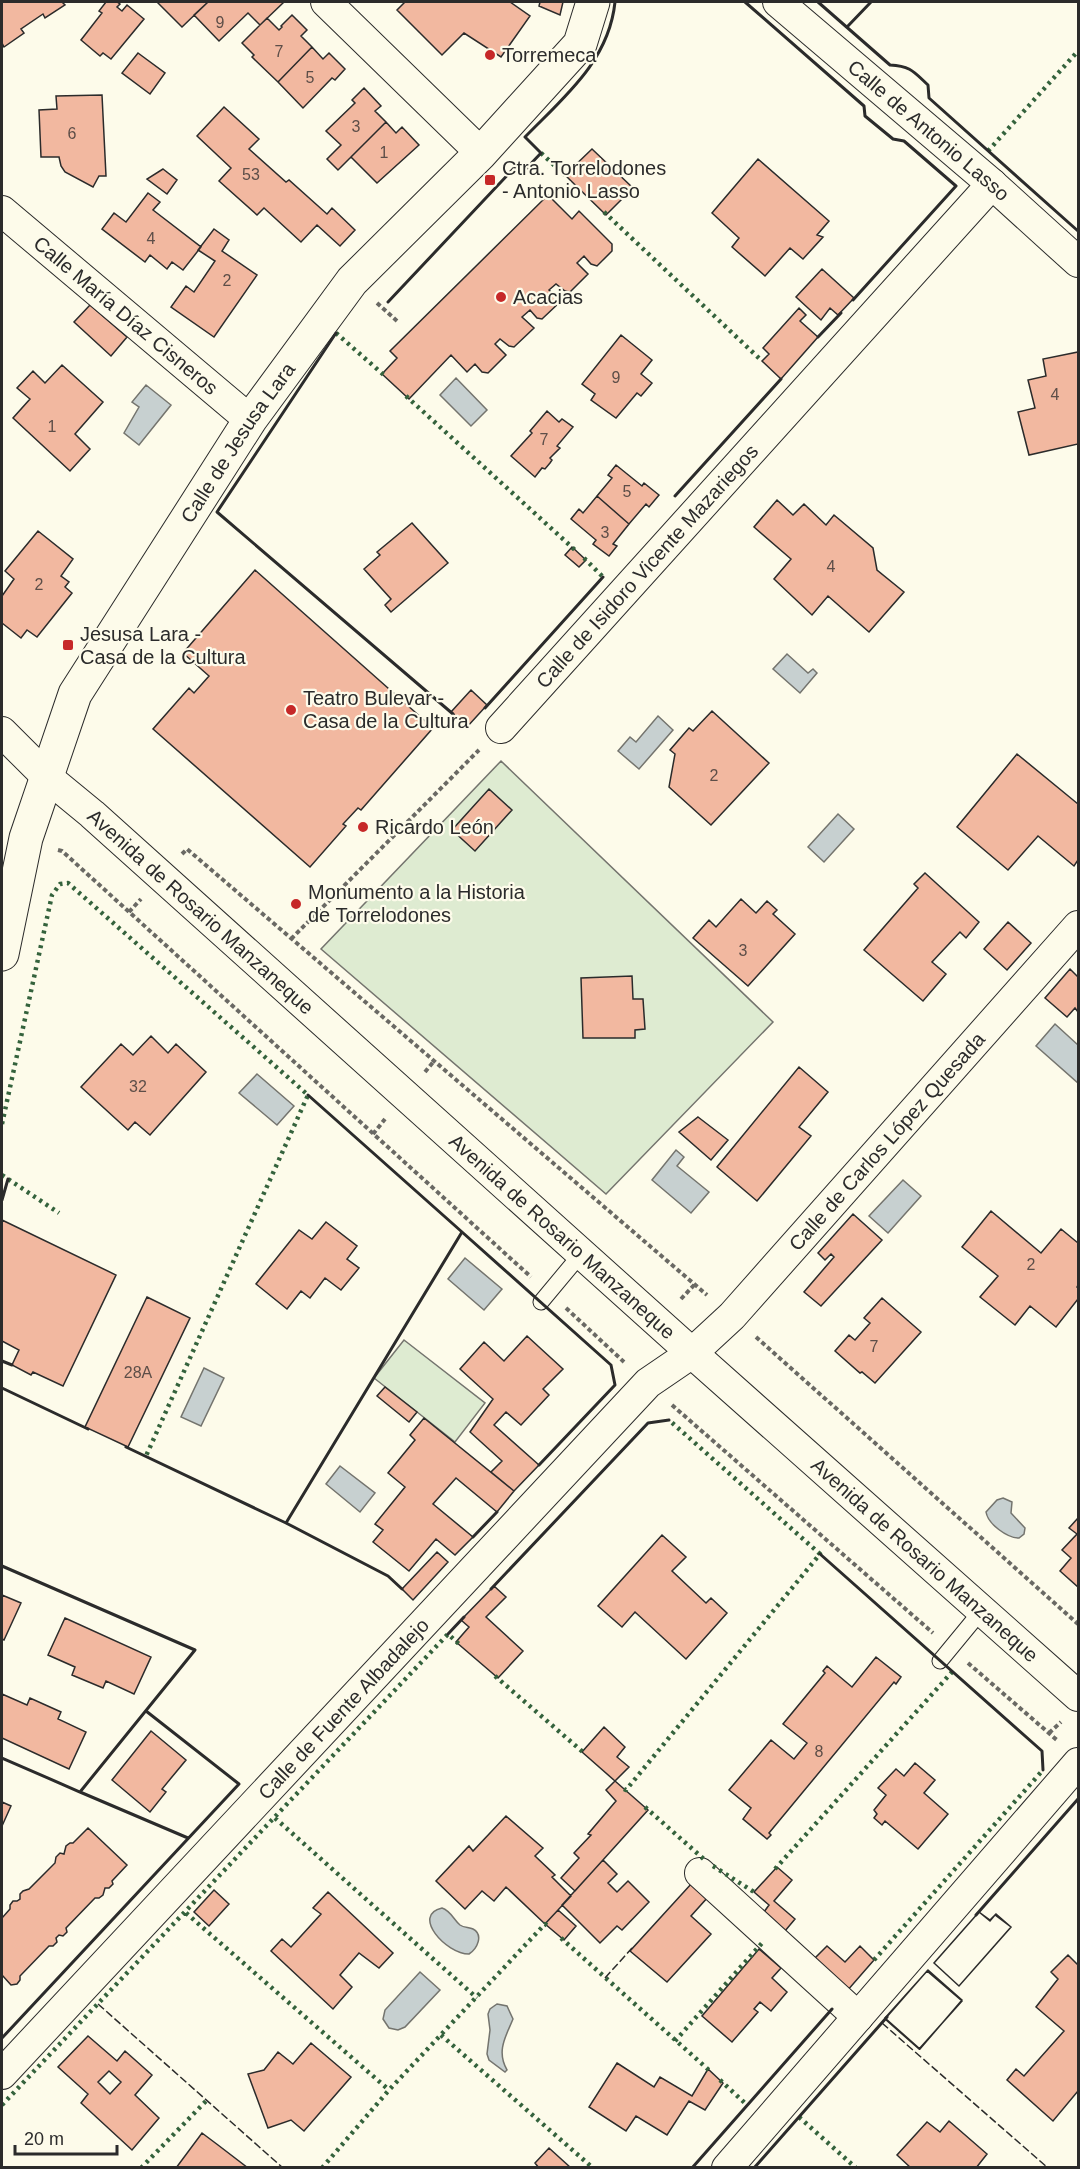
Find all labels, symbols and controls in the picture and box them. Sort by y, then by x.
house number: 9 [216,14,225,31]
house number: 7 [275,43,284,60]
place label: Torremeca [502,44,597,66]
marker: Torremeca [483,48,497,62]
street label: Calle de Antonio Lasso [844,56,1014,205]
house number: 5 [306,69,315,86]
house number: 3 [352,118,361,135]
house number: 6 [68,125,77,142]
house number: 1 [380,144,389,161]
place label: Ctra. Torrelodones - Antonio Lasso [502,157,666,202]
house number: 53 [242,166,260,183]
marker: Ctra. Torrelodones - Antonio Lasso [483,173,497,187]
house number: 4 [147,230,156,247]
street label: Calle María Díaz Cisneros [29,232,222,399]
house number: 2 [223,272,232,289]
place label: Acacias [513,286,583,308]
marker: Acacias [494,290,508,304]
street label: Calle de Jesusa Lara [176,358,300,527]
house number: 9 [612,369,621,386]
house number: 4 [1051,386,1060,403]
house number: 1 [48,418,57,435]
house number: 7 [540,431,549,448]
street label: Calle de Isidoro Vicente Mazariegos [532,440,762,692]
house number: 5 [623,483,632,500]
house number: 3 [601,524,610,541]
house number: 4 [827,558,836,575]
house number: 2 [35,576,44,593]
place label: Jesusa Lara - Casa de la Cultura [80,623,247,668]
marker: Jesusa Lara - Casa de la Cultura [61,638,75,652]
place label: Teatro Bulevar - Casa de la Cultura [303,687,470,732]
marker: Teatro Bulevar - Casa de la Cultura [284,703,298,717]
house number: 2 [710,767,719,784]
street label: Avenida de Rosario Manzaneque [83,805,318,1019]
place label: Ricardo León [375,816,494,838]
marker: Ricardo León [356,820,370,834]
place label: Monumento a la Historia de Torrelodones [308,881,526,926]
marker: Monumento a la Historia de Torrelodones [289,897,303,911]
house number: 3 [739,942,748,959]
street label: Calle de Carlos López Quesada [785,1027,990,1255]
house number: 32 [129,1078,147,1095]
street label: Avenida de Rosario Manzaneque [445,1129,679,1343]
house number: 2 [1027,1256,1036,1273]
house number: 7 [870,1338,879,1355]
house number: 28A [124,1364,153,1381]
street label: Avenida de Rosario Manzaneque [807,1454,1043,1666]
street label: Calle de Fuente Albadalejo [254,1614,433,1804]
house number: 8 [815,1743,824,1760]
scale bar [15,2118,117,2156]
text: 20 m [24,2129,64,2149]

